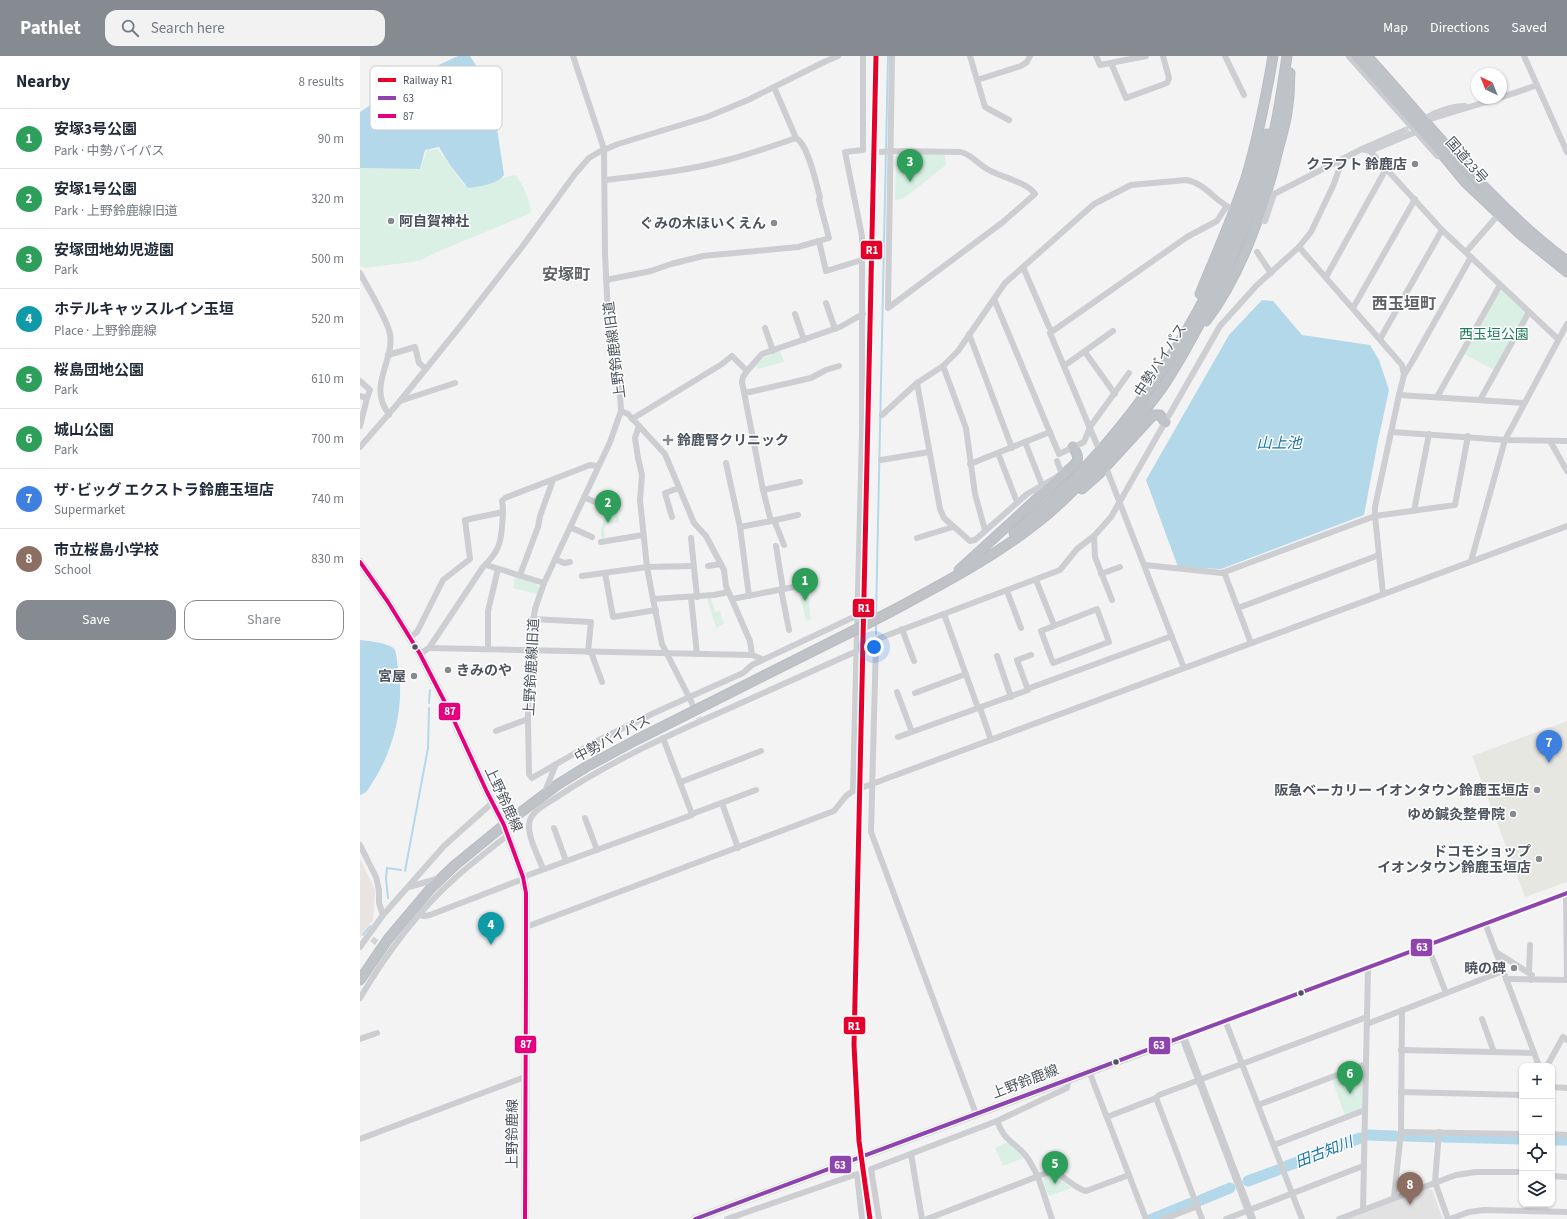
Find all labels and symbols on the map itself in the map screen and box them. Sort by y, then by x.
legend [370,66,502,130]
north arrow [1471,68,1507,104]
text: Railway R1 [403,73,453,88]
text: 63 [403,91,414,106]
text: 87 [403,109,414,124]
street label: 国道23号 [1440,133,1492,188]
pin: 3 [897,149,923,182]
place label: クラフト 鈴鹿店 [1306,155,1407,175]
marker: クラフト 鈴鹿店 [1410,159,1420,169]
place label: 阿自賀神社 [399,212,469,232]
place label: ぐみの木ほいくえん [640,214,766,234]
marker: 阿自賀神社 [386,216,396,226]
marker: ぐみの木ほいくえん [769,218,779,228]
line badge: R1 [860,240,883,260]
text: R1 [866,243,878,258]
district label: 安塚町 [542,264,590,286]
district label: 西玉垣町 [1372,293,1436,315]
street label: 上野鈴鹿線旧道 [599,300,631,400]
street label: 中勢バイパス [1130,320,1192,401]
park label: 西玉垣公園 [1459,325,1529,345]
place label: 鈴鹿腎クリニック [677,431,789,451]
water label: 山上池 [1256,433,1303,454]
marker: 鈴鹿腎クリニック [662,434,674,446]
pin: 2 [595,490,621,523]
pin: 1 [792,568,818,601]
line badge: R1 [852,598,875,618]
text: R1 [858,601,870,616]
street label: 上野鈴鹿線旧道 [519,618,545,717]
your location [864,637,884,657]
unlabelled marker [410,642,420,652]
place label: きみのや [456,661,512,681]
marker: きみのや [443,665,453,675]
place label: 宮屋 [378,667,406,687]
marker: 宮屋 [409,671,419,681]
line badge: 87 [438,702,461,721]
text: 87 [444,704,456,719]
street label: 中勢バイパス [571,710,654,767]
pin: 7 [1536,730,1562,763]
street label: 上野鈴鹿線 [479,763,527,835]
place label: 阪急ベーカリー イオンタウン鈴鹿玉垣店 [1274,781,1529,801]
marker: 阪急ベーカリー イオンタウン鈴鹿玉垣店 [1532,785,1542,795]
place label: ゆめ鍼灸整骨院 [1407,805,1505,825]
marker: ゆめ鍼灸整骨院 [1508,809,1518,819]
place label: ドコモショップ イオンタウン鈴鹿玉垣店 [1377,842,1531,878]
marker: ドコモショップ イオンタウン鈴鹿玉垣店 [1534,854,1544,864]
pin: 4 [478,912,504,945]
line badge: 63 [1410,938,1433,957]
text: 63 [1416,940,1428,955]
place label: 暁の碑 [1464,959,1506,979]
marker: 暁の碑 [1509,963,1519,973]
unlabelled marker [1296,988,1306,998]
line badge: R1 [843,1016,866,1035]
text: R1 [848,1019,860,1034]
line badge: 87 [514,1035,537,1054]
line badge: 63 [1148,1036,1171,1055]
text: 87 [520,1037,532,1052]
text: 63 [1153,1038,1165,1053]
unlabelled marker [1111,1057,1121,1067]
street label: 上野鈴鹿線 [989,1060,1062,1104]
pin: 6 [1337,1061,1363,1094]
street label: 上野鈴鹿線 [503,1099,523,1169]
water label: 田古知川 [1292,1131,1358,1173]
pin: 5 [1042,1151,1068,1184]
line badge: 63 [829,1155,852,1174]
text: 63 [834,1158,846,1173]
pin: 8 [1397,1172,1423,1205]

